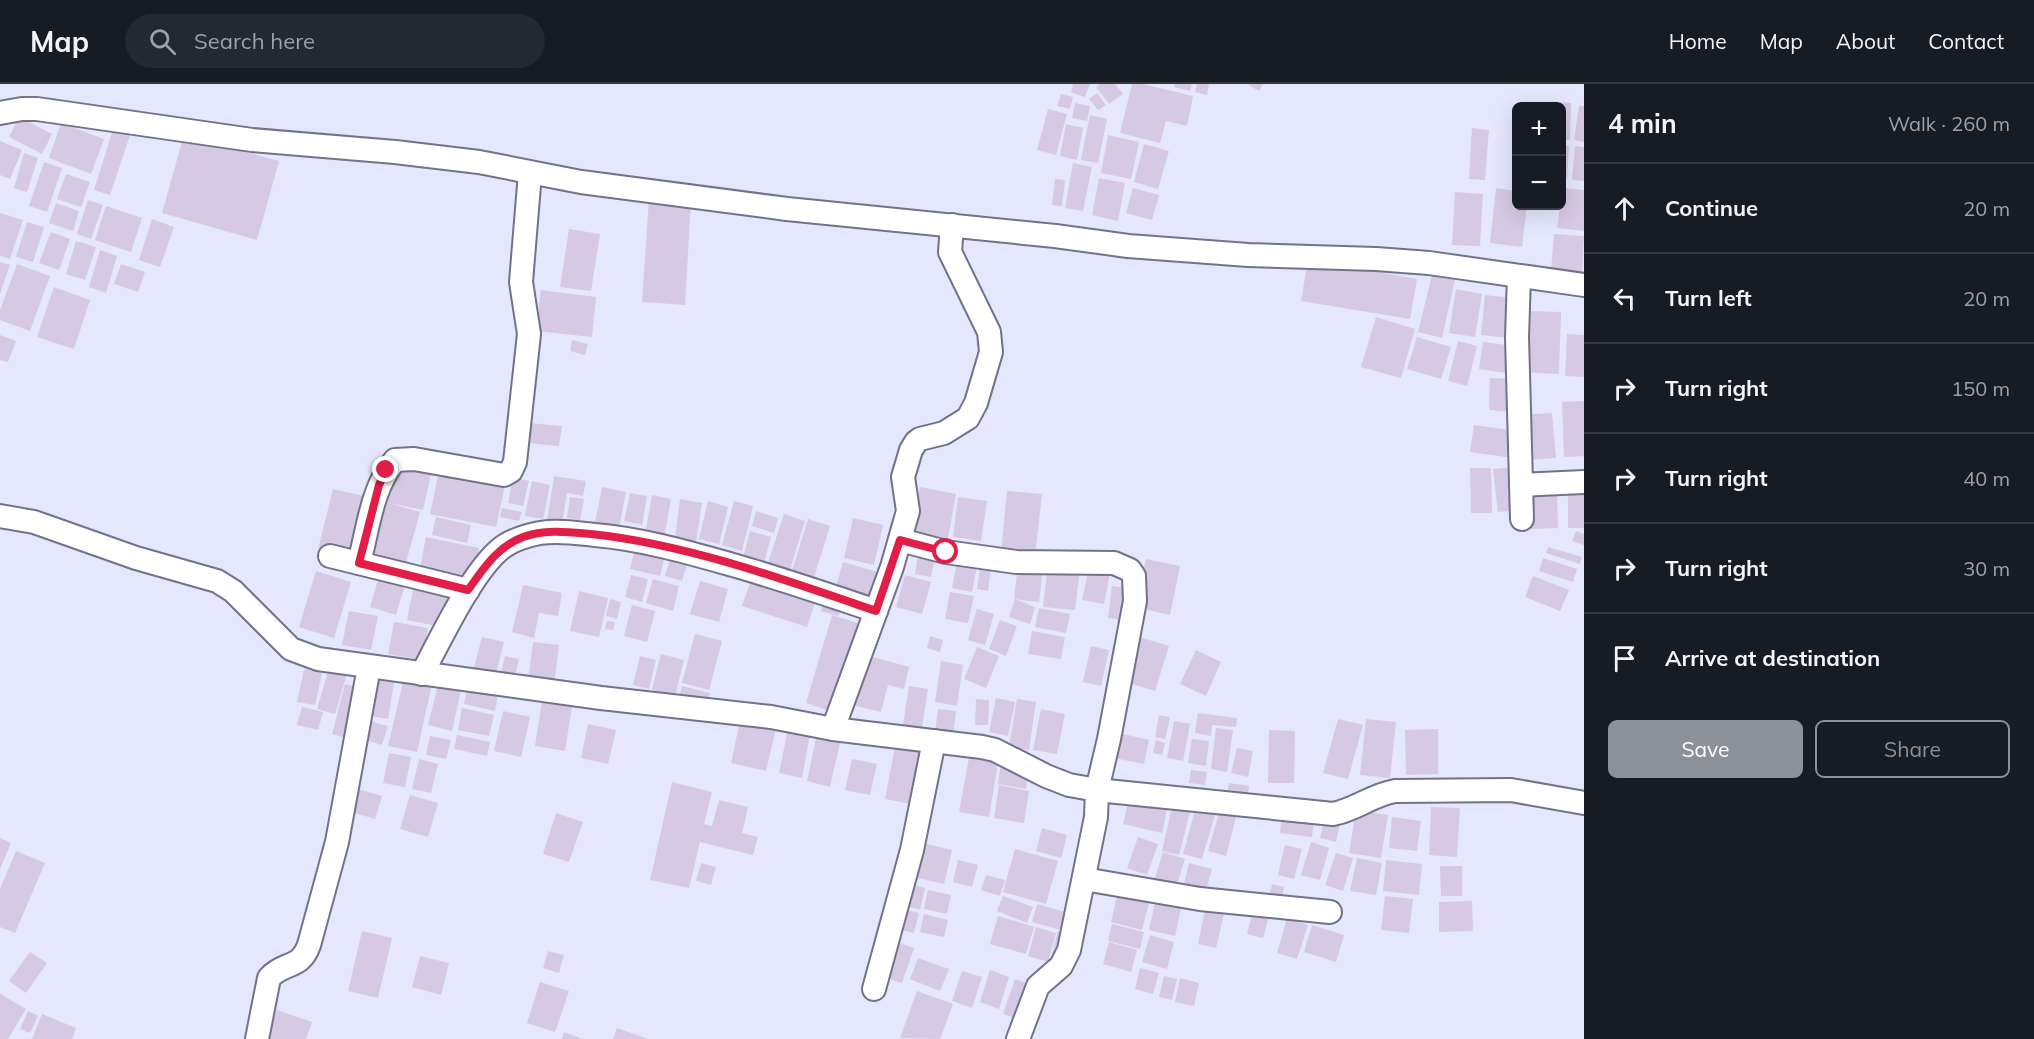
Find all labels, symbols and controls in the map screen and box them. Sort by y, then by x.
search box [125,14,545,68]
text: Map [30,24,89,59]
icon: search [146,25,179,58]
text: Search here [194,27,315,55]
text: Home [1669,28,1727,54]
text: Map [1760,28,1803,54]
text: About [1836,28,1895,54]
text: Contact [1928,28,2004,54]
map controls [1512,102,1566,210]
button: + [1512,102,1566,156]
text: 4 min [1608,107,1677,140]
text: Walk · 260 m [1888,111,2010,136]
button: − [1512,156,1566,210]
icon: ahead [1608,192,1641,225]
text: Continue [1665,194,1758,222]
text: 20 m [1963,196,2010,221]
icon: left [1608,282,1641,315]
text: Turn left [1665,284,1752,312]
text: 20 m [1963,286,2010,311]
icon: right [1608,372,1641,405]
text: Turn right [1665,374,1768,402]
text: 150 m [1951,376,2010,401]
route end [372,456,398,482]
icon: right [1608,462,1641,495]
text: Turn right [1665,464,1768,492]
text: 40 m [1963,466,2010,491]
route start [932,538,958,564]
icon: right [1608,552,1641,585]
text: Turn right [1665,554,1768,582]
text: 30 m [1963,556,2010,581]
icon: arrive [1608,642,1641,675]
text: Arrive at destination [1665,644,1880,672]
button: Save [1608,720,1803,778]
button: Share [1815,720,2010,778]

